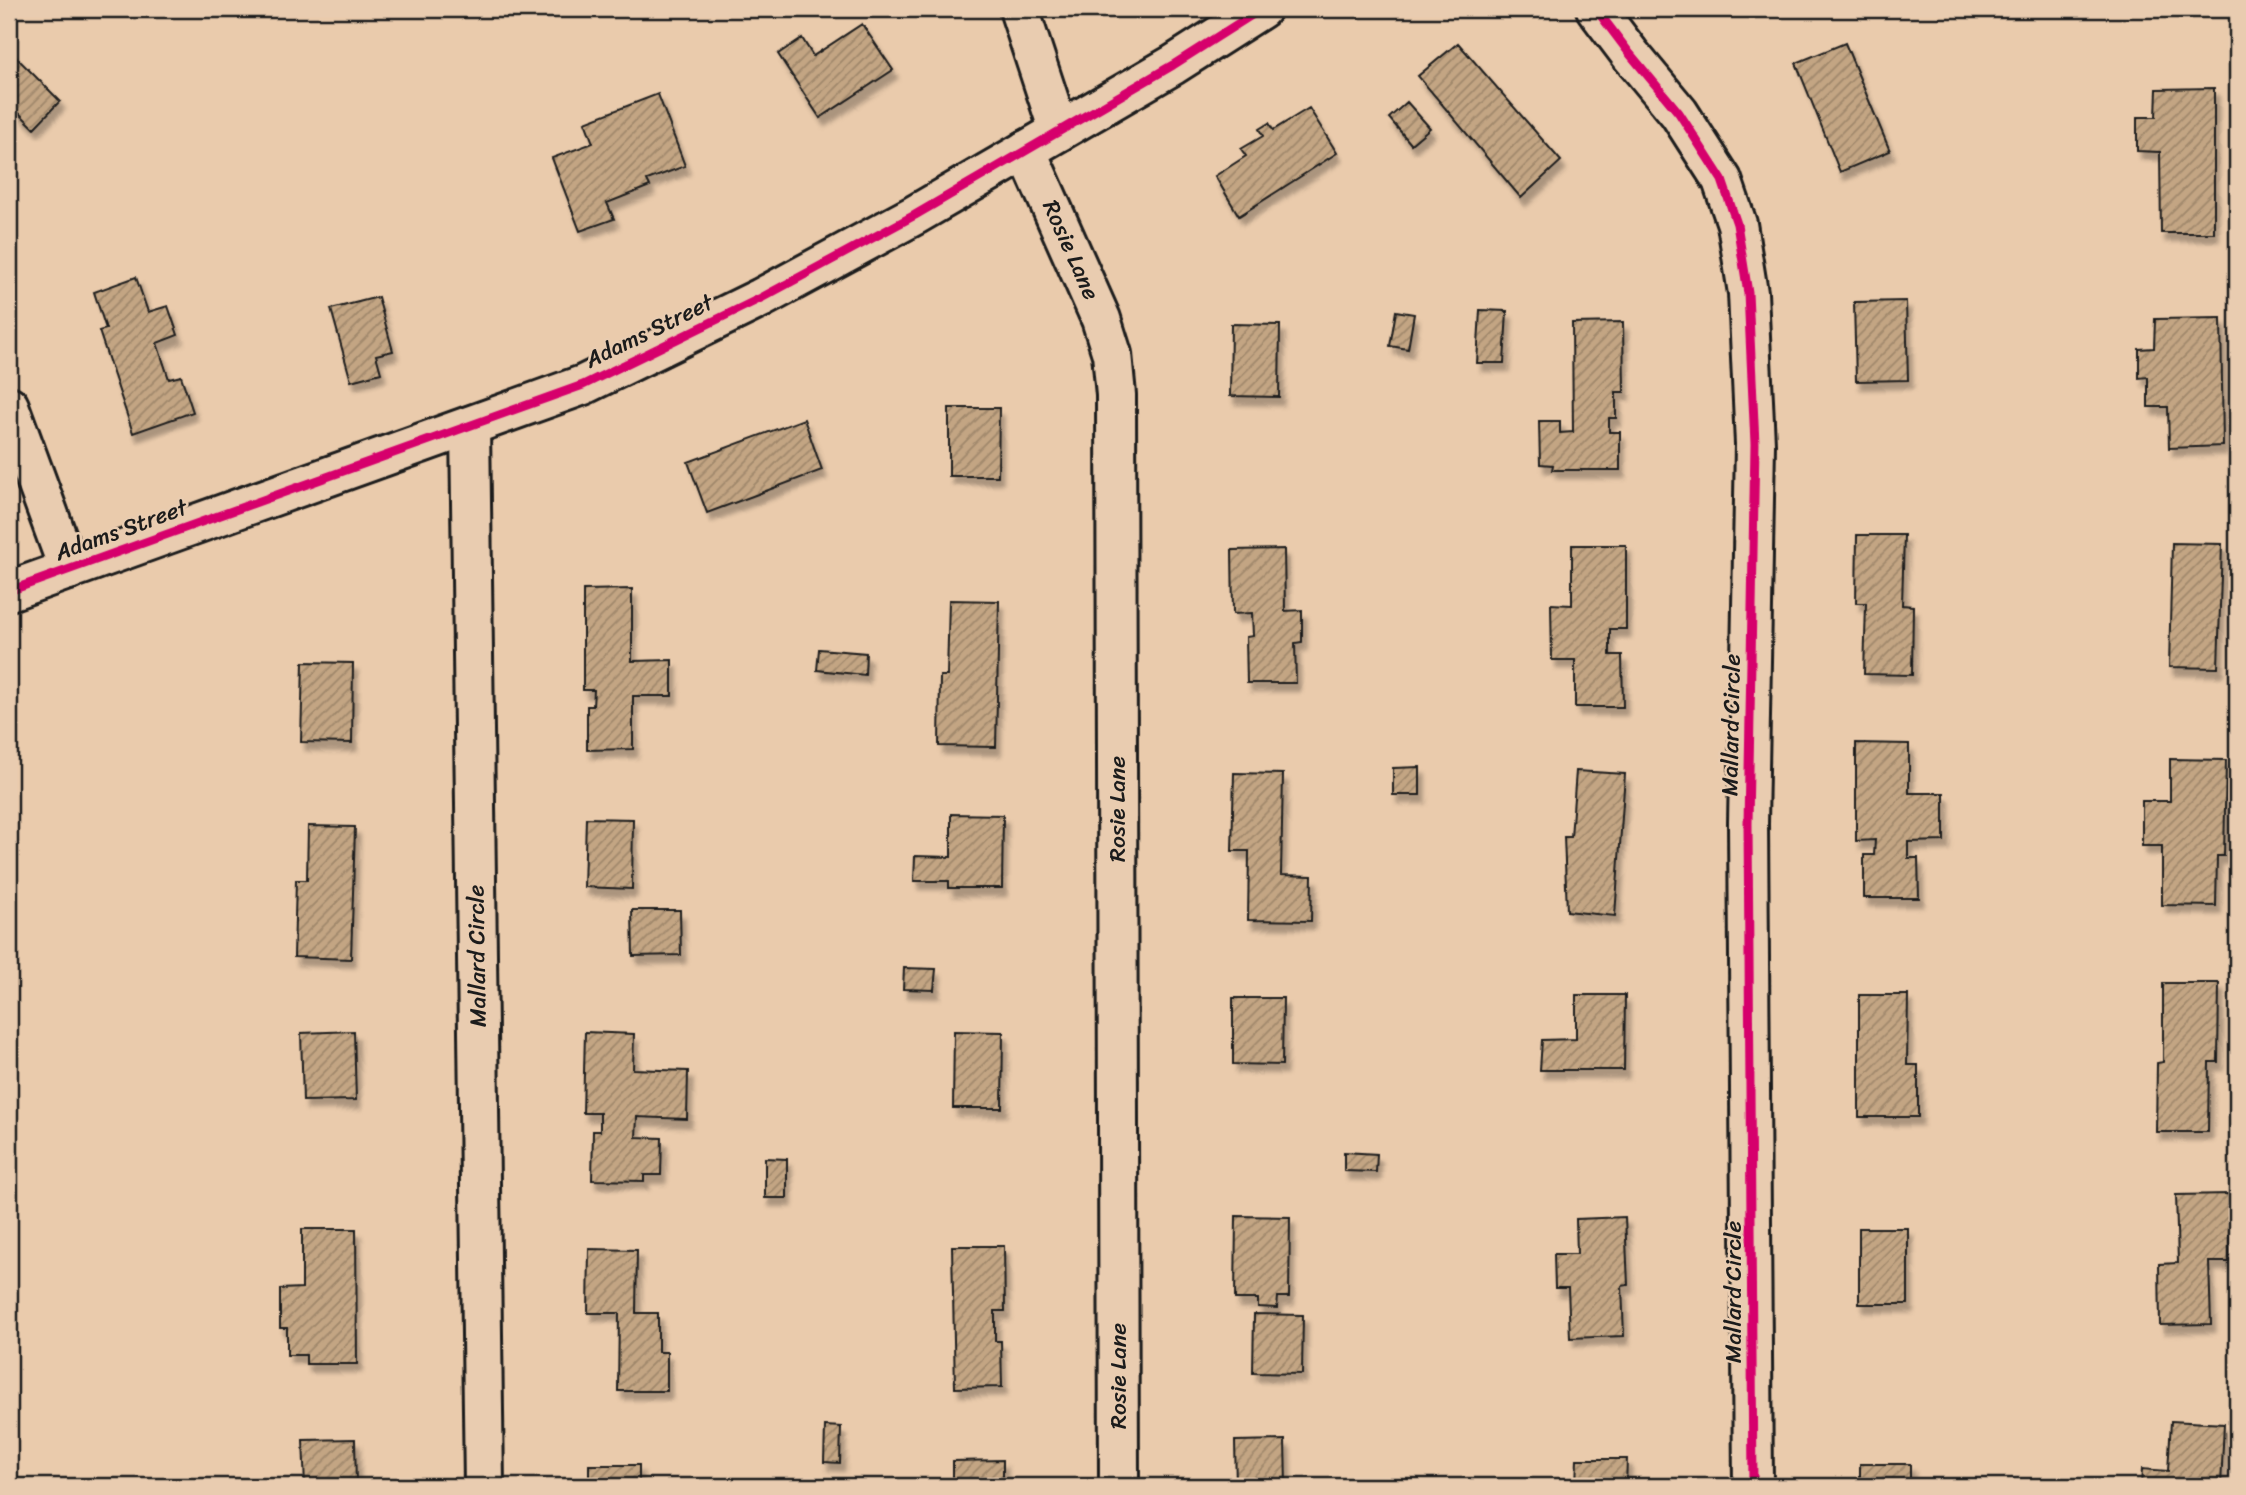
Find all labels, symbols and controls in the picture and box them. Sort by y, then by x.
street label: Rosie Lane [1031,193,1111,307]
street label: Adams Street [577,281,722,380]
street label: Adams Street [48,486,195,573]
street label: Mallard Circle [1709,653,1753,797]
street label: Rosie Lane [1097,756,1138,862]
street label: Mallard Circle [455,884,499,1028]
street label: Mallard Circle [1713,1221,1754,1363]
street label: Rosie Lane [1098,1323,1139,1429]

